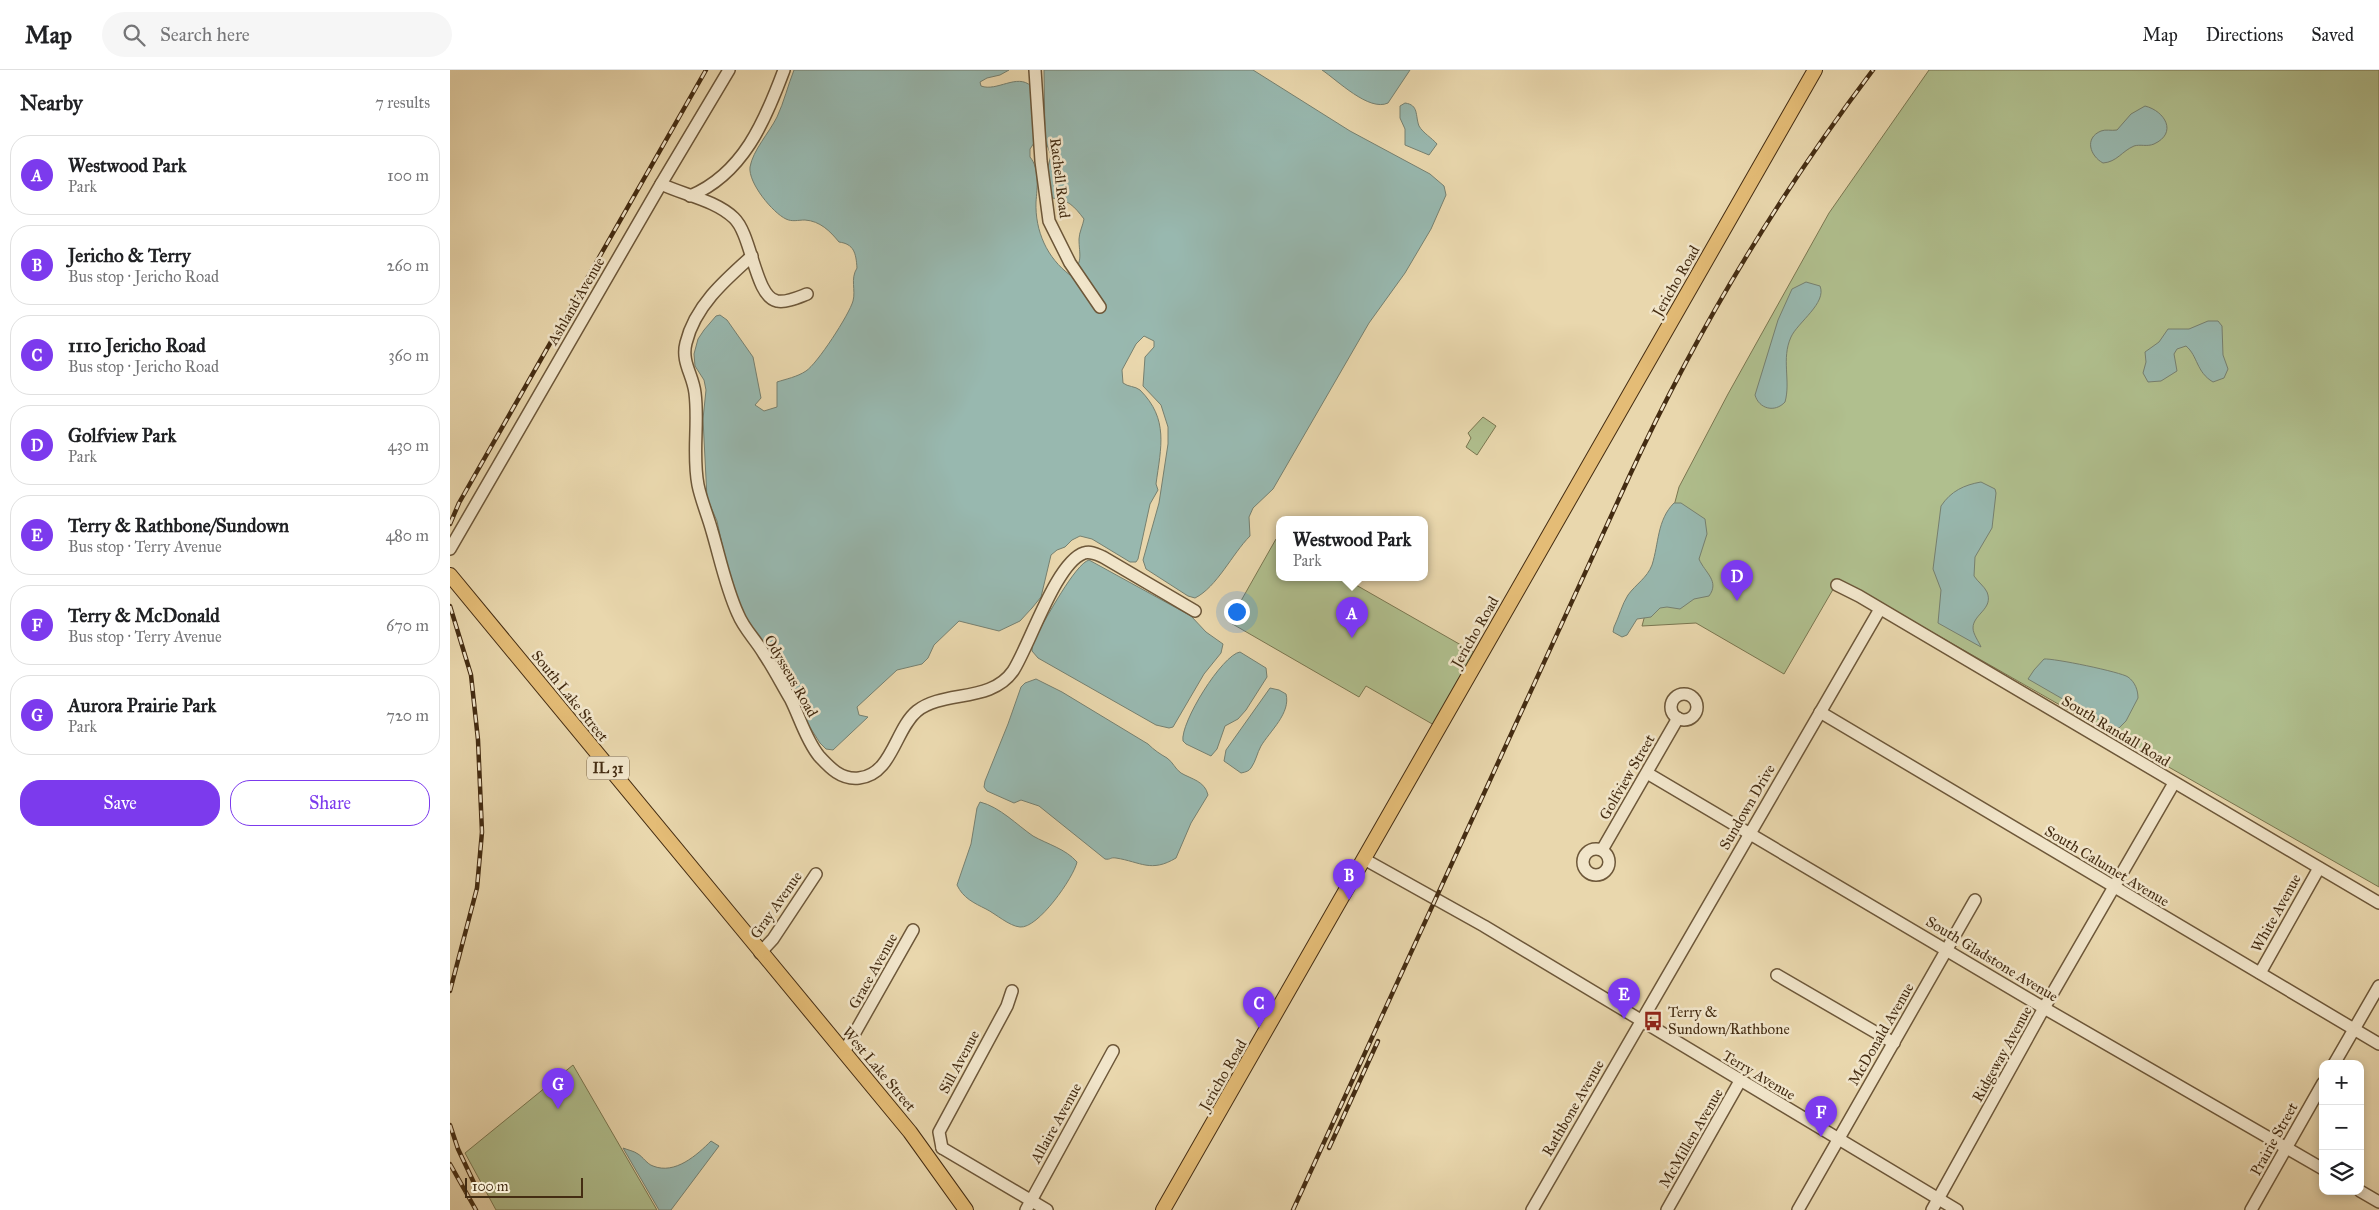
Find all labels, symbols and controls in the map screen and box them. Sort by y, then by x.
search box [102,12,452,57]
text: Map [25,20,72,50]
icon: search [120,21,148,49]
text: Search here [160,23,250,46]
text: Map [2142,24,2178,46]
text: Directions [2206,24,2283,46]
text: Saved [2311,24,2354,46]
text: Nearby [20,90,83,116]
text: 7 results [375,93,430,112]
street label: Rachell Road [1046,137,1074,220]
text: Westwood Park [68,154,187,177]
text: A [32,166,42,185]
text: 100 m [387,166,429,185]
text: Park [68,177,97,196]
street label: Jericho Road [1647,242,1705,322]
text: Jericho & Terry [68,244,191,267]
street label: Ashland Avenue [543,254,608,349]
text: B [32,256,42,275]
text: 260 m [387,256,429,275]
text: Bus stop · Jericho Road [68,267,219,286]
text: 1110 Jericho Road [68,334,206,357]
text: C [32,346,42,365]
text: 360 m [388,346,429,365]
text: Bus stop · Jericho Road [68,357,219,376]
text: Golfview Park [68,424,176,447]
text: D [31,436,43,455]
text: 430 m [387,436,429,455]
text: Park [68,447,97,466]
text: Terry & Rathbone/Sundown [68,514,289,537]
popup [1276,516,1428,581]
text: E [31,526,43,545]
text: 480 m [385,526,429,545]
text: Westwood Park [1293,528,1411,551]
text: Bus stop · Terry Avenue [68,537,222,556]
text: Park [1293,551,1322,570]
pin: D [1721,560,1753,601]
street label: Jericho Road [1446,593,1504,673]
pin: A [1336,597,1368,638]
your location [1224,599,1250,625]
text: Terry & McDonald [68,604,220,627]
text: F [32,616,42,635]
text: 670 m [386,616,429,635]
text: Bus stop · Terry Avenue [68,627,222,646]
street label: Odysseus Road [760,632,822,721]
street label: South Lake Street [528,647,613,746]
street label: South Randall Road [2058,692,2174,771]
text: Aurora Prairie Park [68,694,216,717]
text: G [31,706,43,725]
text: 720 m [386,706,429,725]
text: Park [68,717,97,736]
street label: Golfview Street [1595,731,1659,823]
road number: IL 31 [587,756,629,780]
street label: Sundown Drive [1715,761,1779,853]
button: Save [20,780,220,826]
button: Share [230,780,430,826]
street label: South Calumet Avenue [2041,822,2173,910]
pin: B [1333,859,1365,900]
street label: Gray Avenue [746,868,806,942]
street label: White Avenue [2247,871,2305,955]
street label: South Gladstone Avenue [1923,912,2061,1006]
street label: Grace Avenue [845,930,901,1012]
pin: E [1608,978,1640,1019]
street label: McDonald Avenue [1844,980,1918,1088]
pin: C [1243,987,1275,1028]
place label: Terry & Sundown/Rathbone [1668,1003,1790,1038]
street label: Ridgeway Avenue [1968,1003,2036,1105]
bus stop icon: Terry & Sundown/Rathbone [1642,1010,1664,1032]
street label: West Lake Street [838,1023,920,1115]
street label: Sill Avenue [935,1027,983,1097]
street label: Jericho Road [1194,1036,1252,1116]
street label: Terry Avenue [1719,1046,1799,1104]
street label: Rathbone Avenue [1538,1057,1608,1159]
map controls [2319,1060,2364,1195]
button: + [2319,1060,2364,1105]
pin: G [542,1068,574,1109]
street label: Allaire Avenue [1026,1080,1085,1167]
street label: McMillen Avenue [1655,1085,1727,1191]
pin: F [1805,1096,1837,1137]
street label: Prairie Street [2246,1099,2302,1179]
button: − [2319,1105,2364,1150]
button: layers [2319,1150,2364,1195]
scale bar [465,1175,582,1198]
text: 100 m [472,1178,509,1195]

